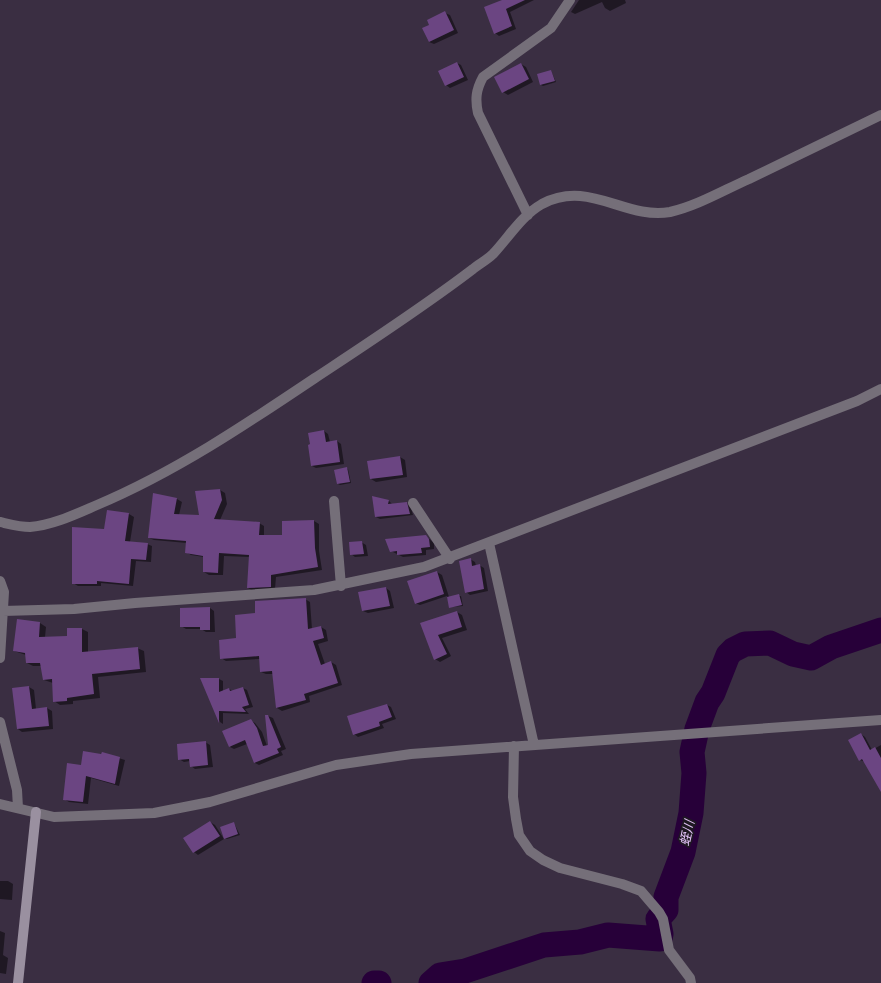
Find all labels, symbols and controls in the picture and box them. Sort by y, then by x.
water label: 蛭川 [677,817,697,847]

